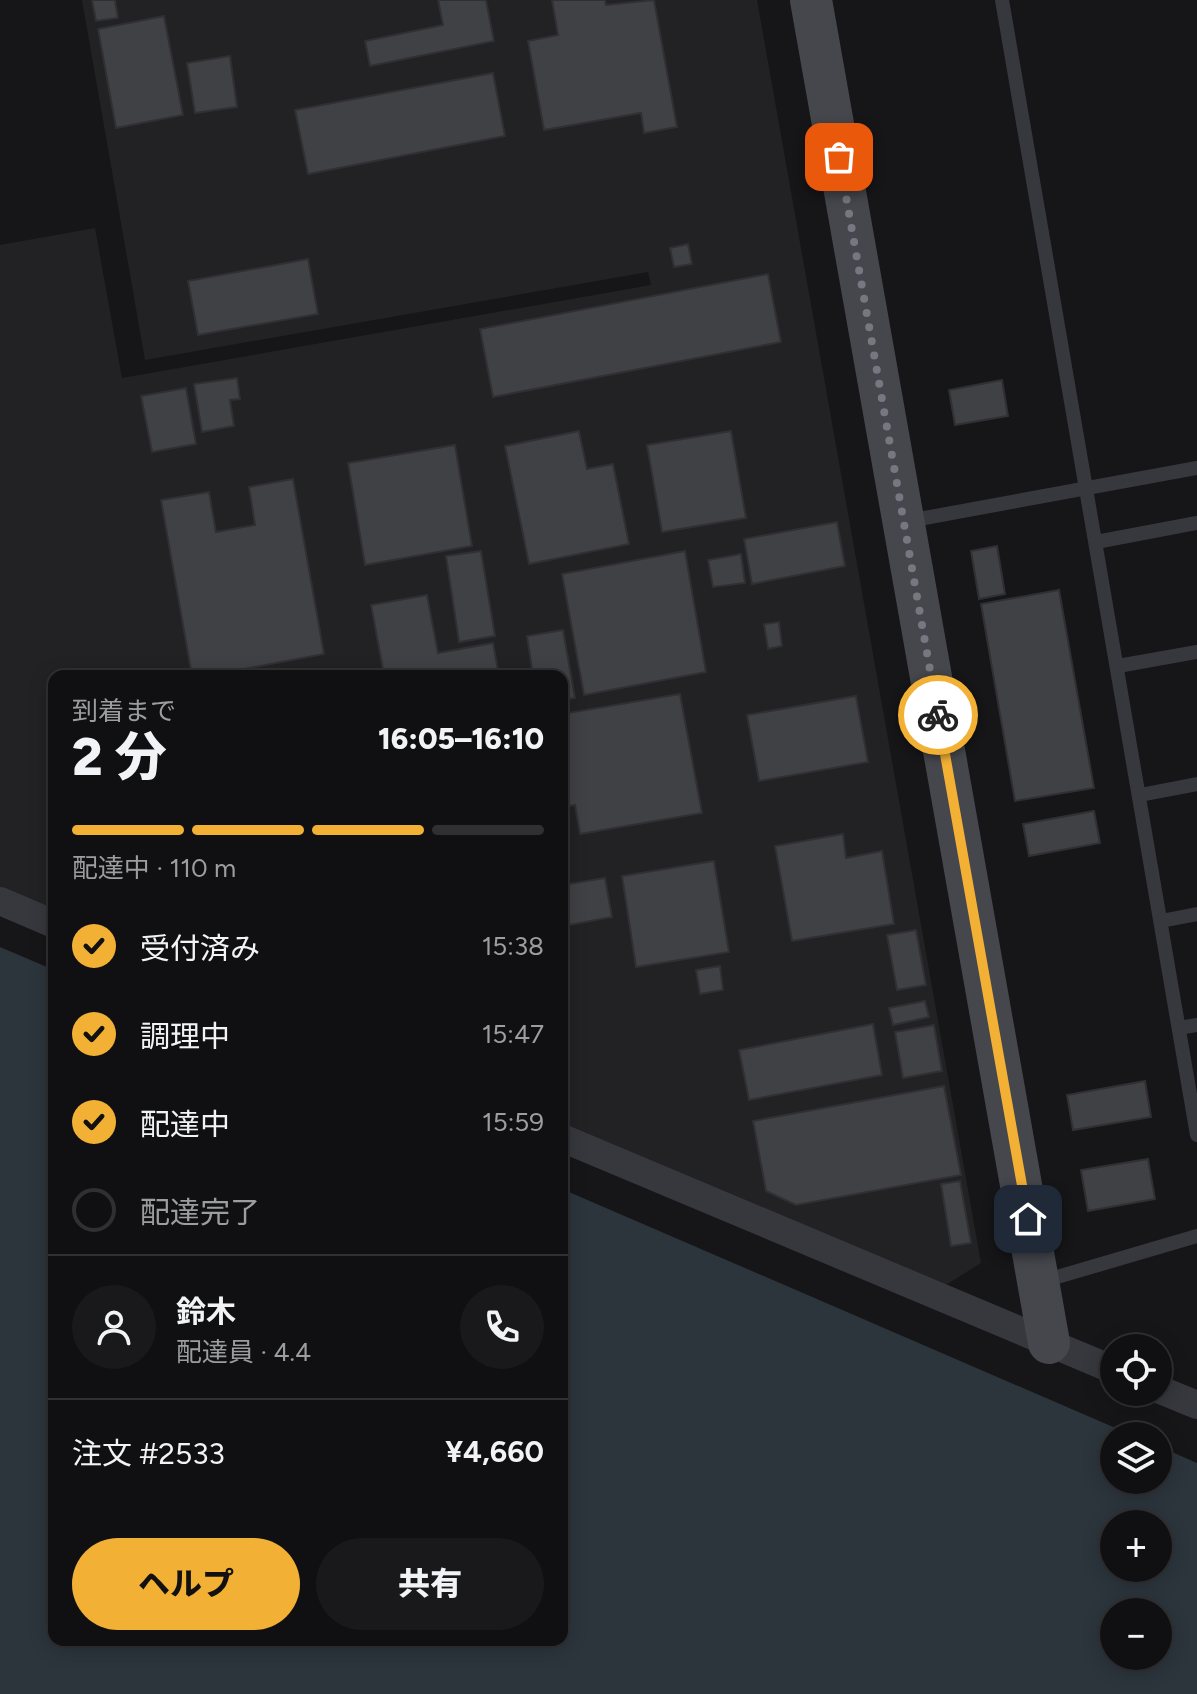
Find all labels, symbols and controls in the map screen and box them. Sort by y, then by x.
pin [805,123,873,191]
icon: bag [817,135,861,179]
courier [898,675,978,755]
icon: bike [916,693,960,737]
text: 到着まで [72,695,176,727]
text: 16:05–16:10 [378,720,544,757]
text: 2 分 [72,726,167,788]
text: 配達中 · 110 m [72,852,236,884]
icon: check [72,924,116,968]
text: 受付済み [140,930,260,967]
text: 15:38 [482,930,544,962]
icon: check [72,1012,116,1056]
text: 調理中 [140,1018,230,1055]
text: 15:47 [482,1018,544,1050]
icon: check [72,1100,116,1144]
text: 配達中 [140,1106,230,1143]
text: 15:59 [482,1106,544,1138]
pin [994,1185,1062,1253]
text: 配達完了 [140,1194,260,1231]
icon: home [1006,1197,1050,1241]
button: person [72,1285,156,1369]
button: phone [460,1285,544,1369]
text: 鈴木 [176,1293,236,1330]
map controls [1100,1334,1172,1670]
button: locate [1100,1334,1172,1406]
text: 配達員 · 4.4 [176,1336,311,1368]
button: layers [1100,1422,1172,1494]
text: ¥4,660 [445,1433,544,1470]
text: 注文 #2533 [72,1435,225,1472]
button: + [1100,1510,1172,1582]
button: ヘルプ [72,1538,300,1630]
button: 共有 [316,1538,544,1630]
button: − [1100,1598,1172,1670]

